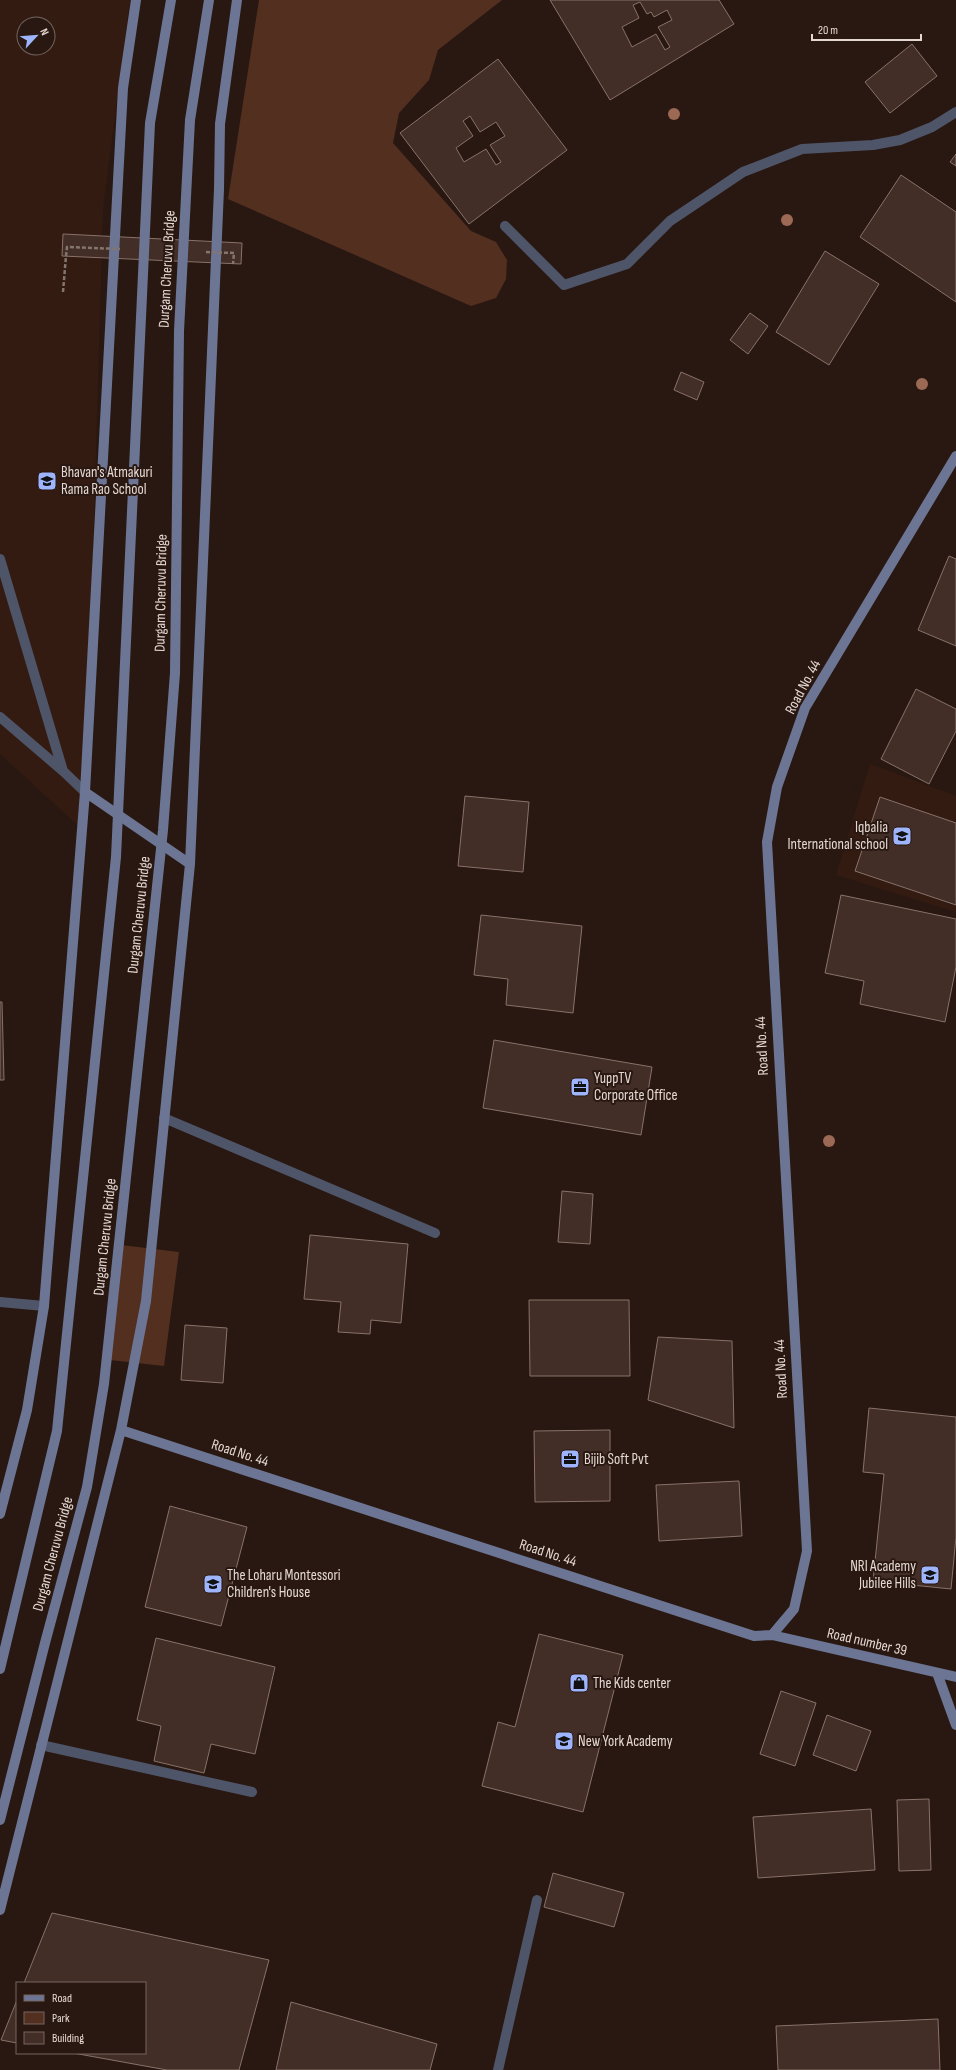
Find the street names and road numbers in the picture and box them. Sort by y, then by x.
street label: Durgam Cheruvu Bridge [154,210,180,328]
street label: Durgam Cheruvu Bridge [150,534,172,652]
street label: Road No. 44 [781,657,825,717]
street label: Durgam Cheruvu Bridge [123,855,155,975]
street label: Road No. 44 [751,1016,773,1076]
street label: Durgam Cheruvu Bridge [89,1177,121,1297]
street label: Road No. 44 [770,1339,792,1399]
street label: Road No. 44 [209,1435,271,1471]
street label: Durgam Cheruvu Bridge [29,1495,77,1613]
street label: Road No. 44 [517,1535,579,1571]
street label: Road number 39 [825,1624,909,1660]

